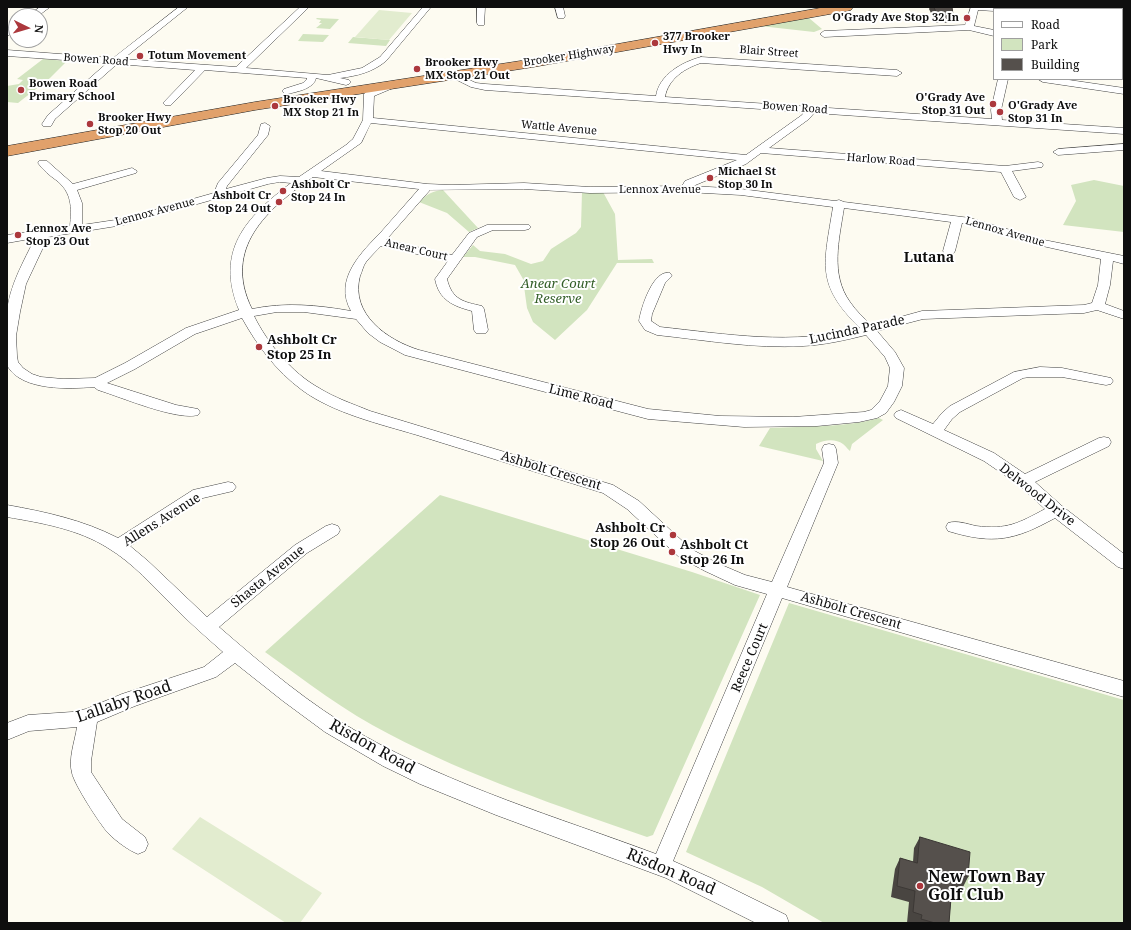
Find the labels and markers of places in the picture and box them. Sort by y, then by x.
place label: O'Grady Ave Stop 32 In [832,11,959,25]
marker: O'Grady Ave Stop 32 In [962,13,972,23]
place label: 377 Brooker Hwy In [663,30,730,56]
marker: 377 Brooker Hwy In [650,38,660,48]
place label: Totum Movement [148,49,246,63]
marker: Totum Movement [135,51,145,61]
place label: Brooker Hwy MX Stop 21 Out [425,56,510,82]
marker: Brooker Hwy MX Stop 21 Out [412,64,422,74]
place label: Bowen Road Primary School [29,77,115,103]
marker: Bowen Road Primary School [16,85,26,95]
place label: O'Grady Ave Stop 31 Out [916,91,985,117]
place label: Brooker Hwy MX Stop 21 In [283,93,359,119]
marker: O'Grady Ave Stop 31 Out [988,99,998,109]
place label: O'Grady Ave Stop 31 In [1008,99,1077,125]
marker: Brooker Hwy MX Stop 21 In [270,101,280,111]
marker: O'Grady Ave Stop 31 In [995,107,1005,117]
place label: Brooker Hwy Stop 20 Out [98,111,171,137]
marker: Brooker Hwy Stop 20 Out [85,119,95,129]
place label: Michael St Stop 30 In [718,165,776,191]
marker: Michael St Stop 30 In [705,173,715,183]
place label: Ashbolt Cr Stop 24 In [291,178,350,204]
marker: Ashbolt Cr Stop 24 In [278,186,288,196]
place label: Ashbolt Cr Stop 24 Out [208,189,271,215]
marker: Ashbolt Cr Stop 24 Out [274,197,284,207]
place label: Lennox Ave Stop 23 Out [26,222,91,248]
marker: Lennox Ave Stop 23 Out [13,230,23,240]
place label: Ashbolt Cr Stop 25 In [267,332,337,363]
marker: Ashbolt Cr Stop 25 In [254,342,264,352]
place label: Ashbolt Cr Stop 26 Out [590,520,665,551]
marker: Ashbolt Cr Stop 26 Out [668,530,678,540]
place label: Ashbolt Ct Stop 26 In [680,537,748,568]
marker: Ashbolt Ct Stop 26 In [667,547,677,557]
place label: New Town Bay Golf Club [928,867,1045,905]
marker: New Town Bay Golf Club [915,881,925,891]

